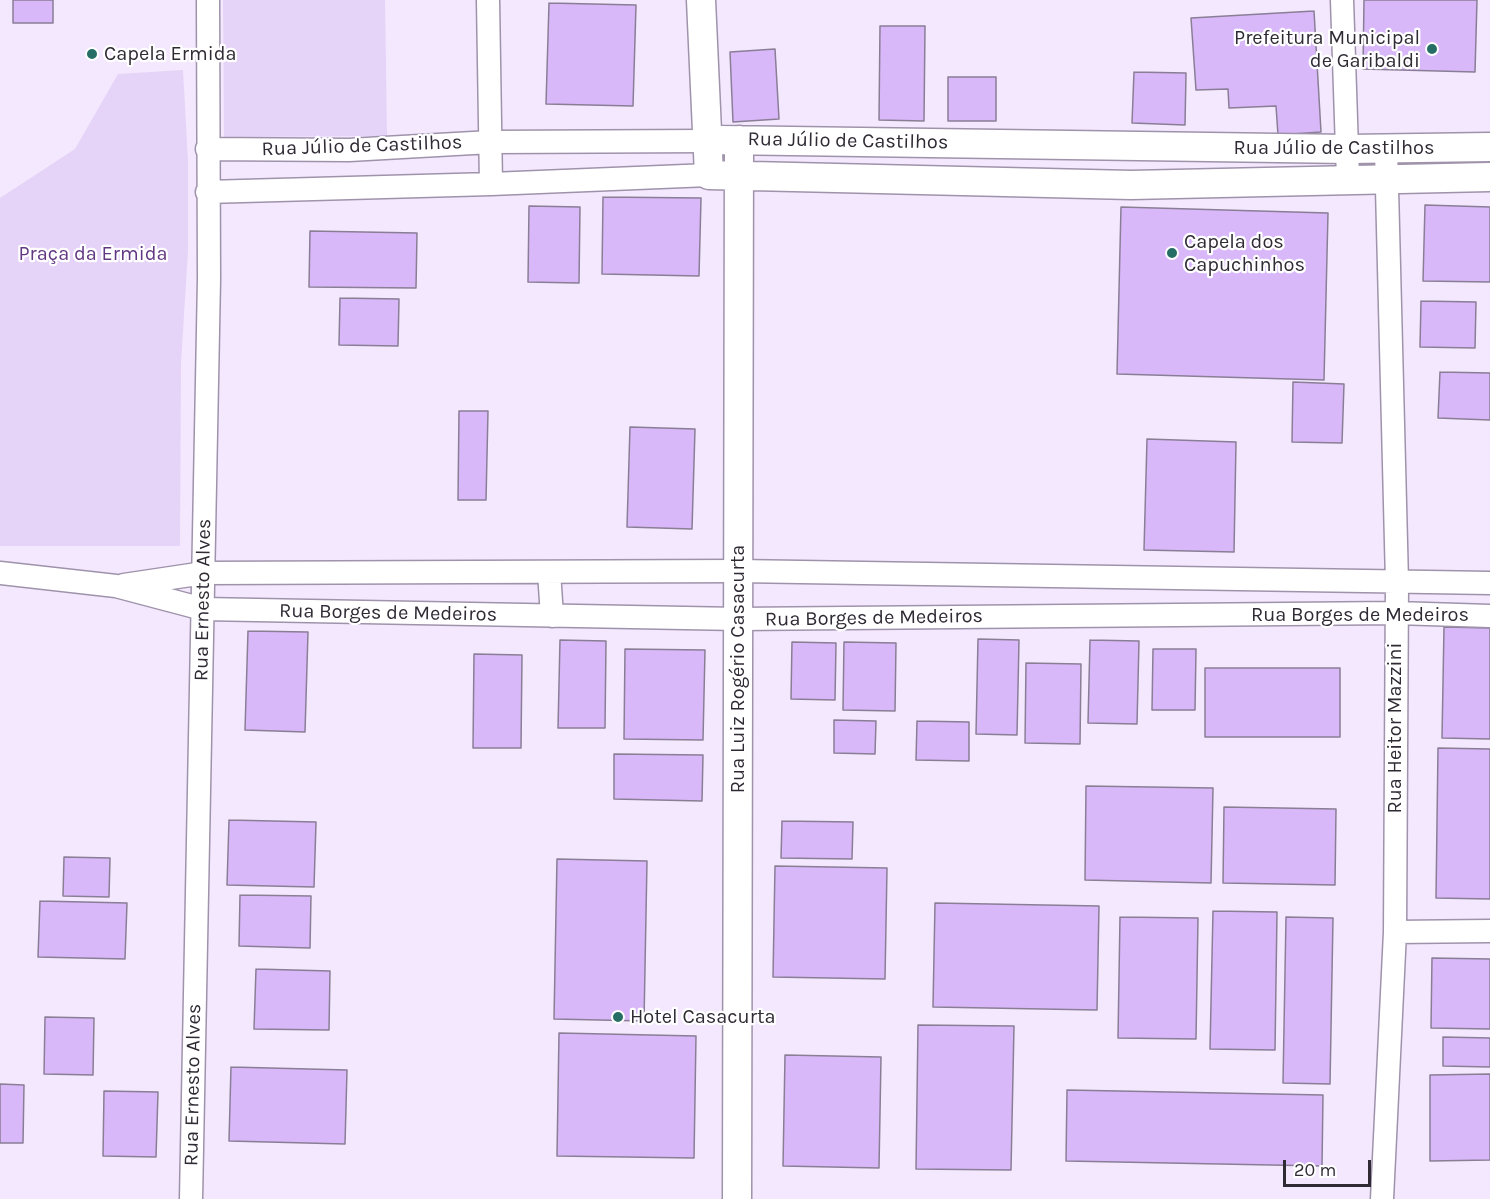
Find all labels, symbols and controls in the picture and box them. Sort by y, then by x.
place label: Prefeitura Municipal de Garibaldi [1234,26,1420,73]
place label: Capela Ermida [104,42,237,66]
marker: Prefeitura Municipal de Garibaldi [1425,42,1439,56]
marker: Capela Ermida [85,47,99,61]
street label: Rua Júlio de Castilhos [747,127,949,155]
street label: Rua Júlio de Castilhos [261,131,463,161]
street label: Rua Júlio de Castilhos [1234,136,1434,160]
place label: Capela dos Capuchinhos [1184,230,1305,277]
park label: Praça da Ermida [19,242,167,266]
marker: Capela dos Capuchinhos [1165,246,1179,260]
street label: Rua Ernesto Alves [190,519,216,681]
street label: Rua Luiz Rogério Casacurta [726,545,750,793]
street label: Rua Borges de Medeiros [279,599,497,627]
street label: Rua Borges de Medeiros [1251,603,1469,627]
street label: Rua Borges de Medeiros [765,604,983,632]
street label: Rua Heitor Mazzini [1383,642,1407,814]
street label: Rua Ernesto Alves [180,1004,206,1166]
place label: Hotel Casacurta [630,1005,775,1029]
marker: Hotel Casacurta [611,1010,625,1024]
scale bar [1286,1148,1374,1186]
text: 20 m [1294,1159,1336,1181]

